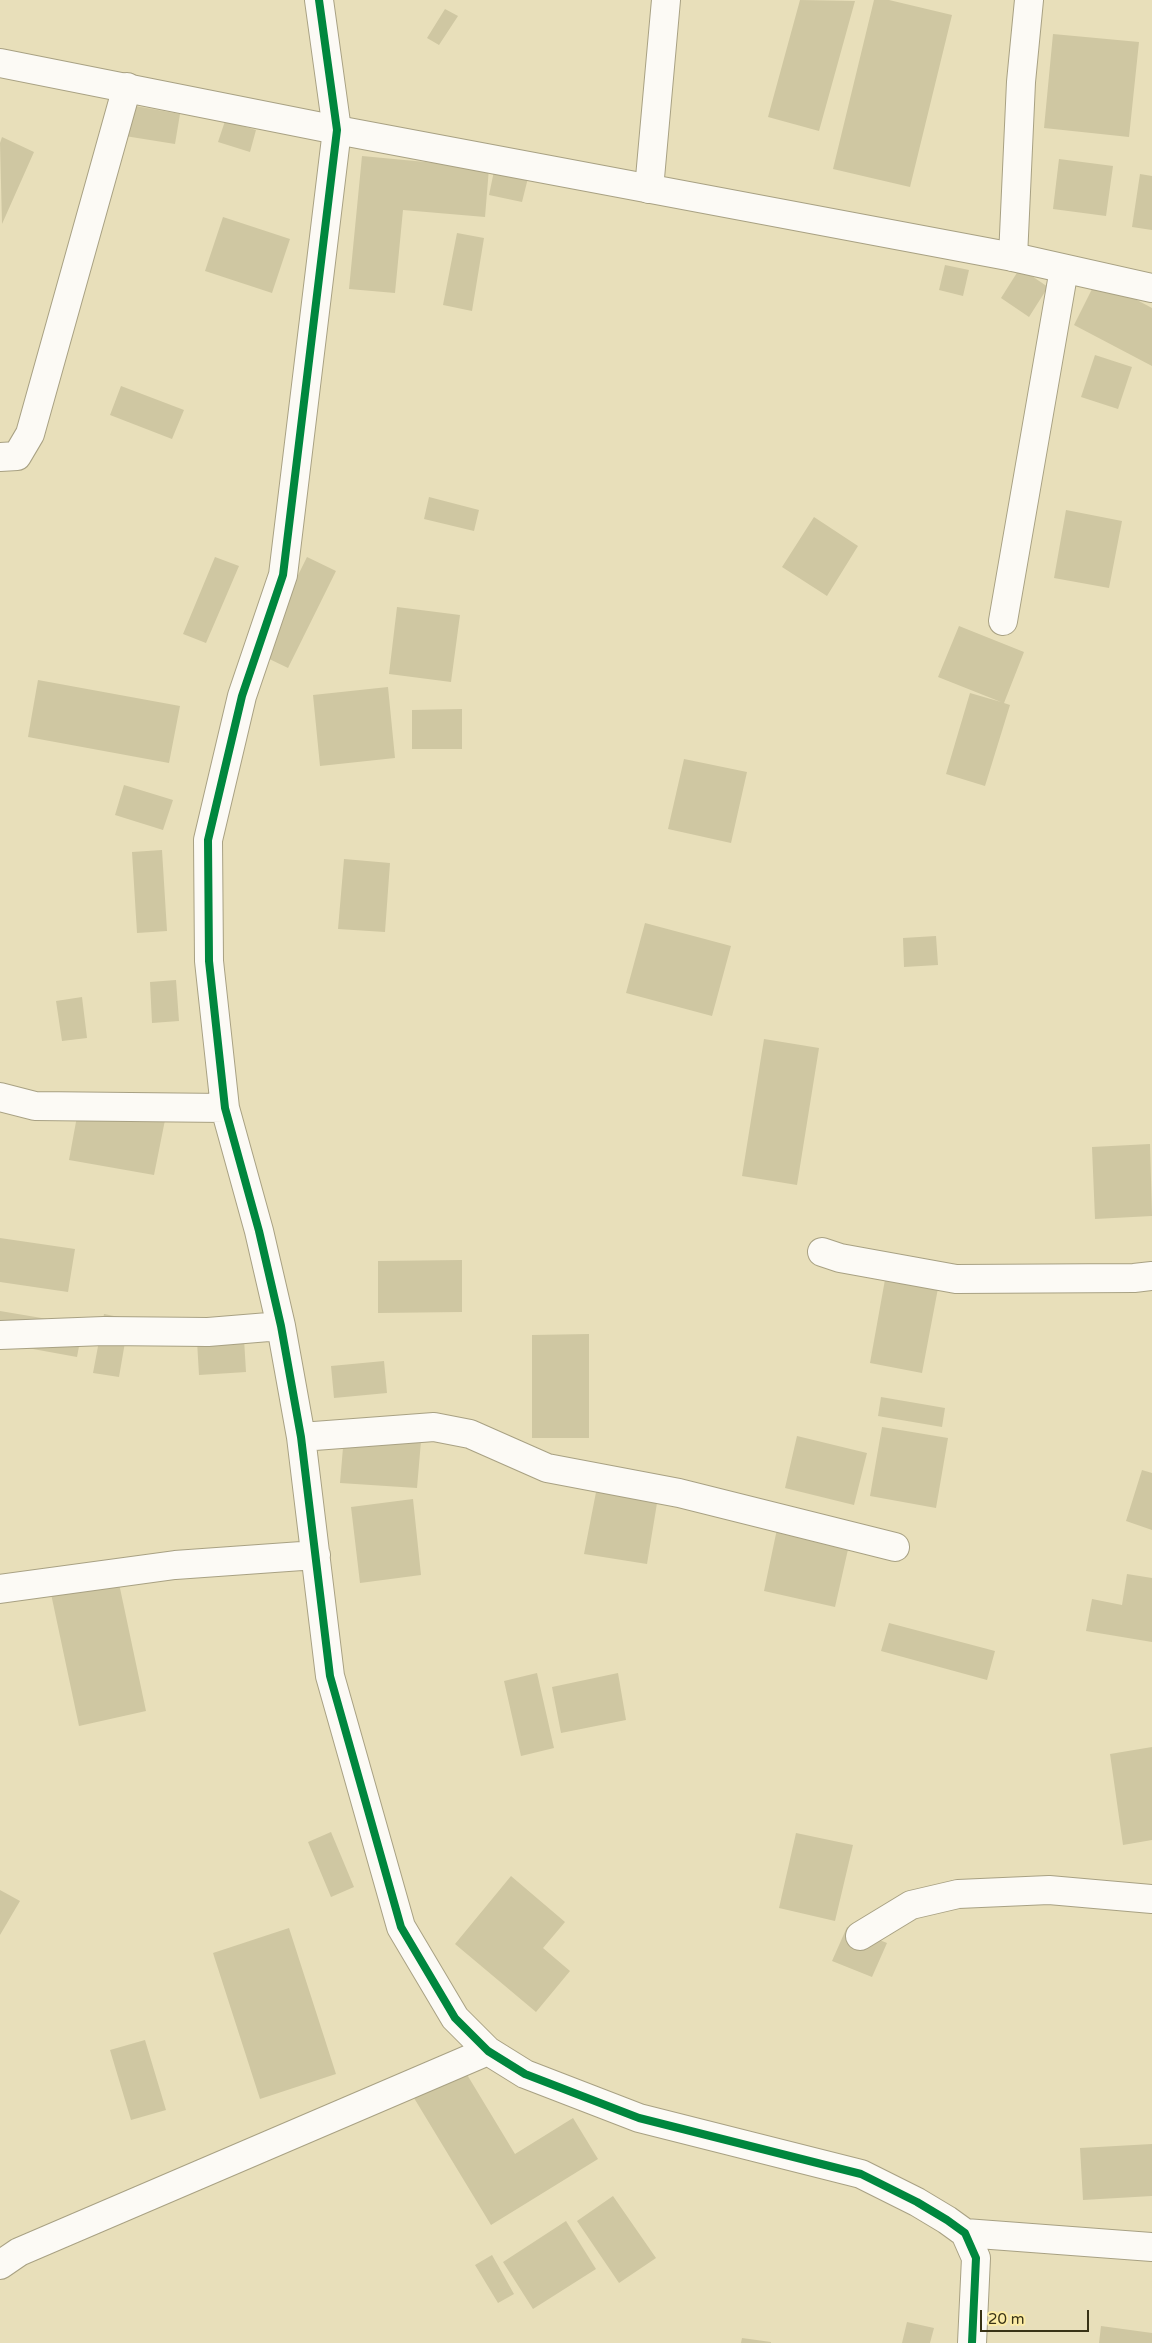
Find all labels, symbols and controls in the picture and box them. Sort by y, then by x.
scale bar [982,2300,1091,2332]
text: 20 m [988,2310,1025,2328]

